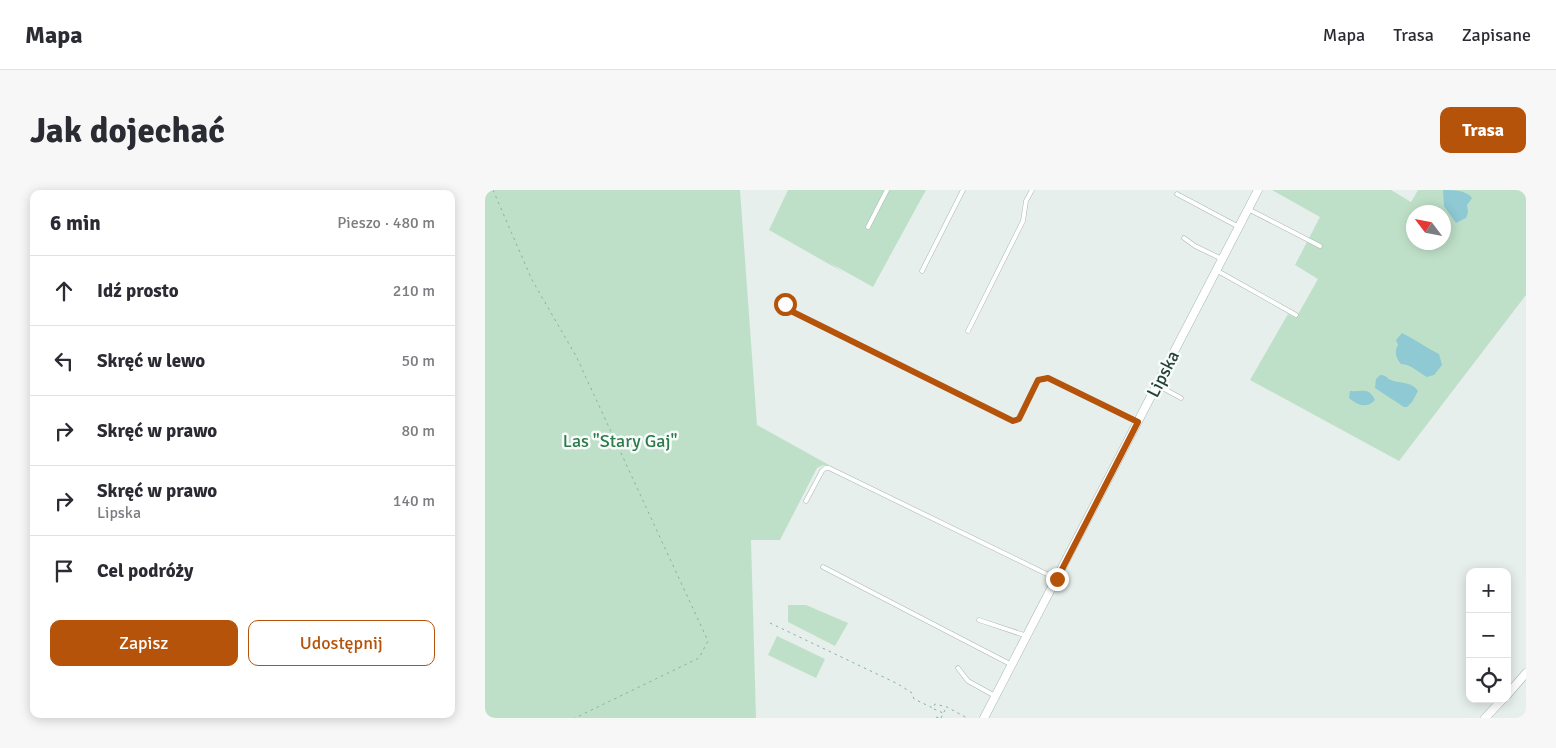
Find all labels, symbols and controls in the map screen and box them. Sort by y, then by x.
text: Mapa [25,20,83,50]
text: Mapa [1323,24,1365,46]
text: Trasa [1393,24,1434,46]
text: Zapisane [1462,24,1531,46]
button: Trasa [1440,107,1526,153]
text: Jak dojechać [30,109,225,152]
north arrow [1406,205,1451,250]
text: 6 min [50,210,101,236]
text: Pieszo · 480 m [337,213,435,233]
icon: ahead [50,277,78,305]
text: Idź prosto [97,279,179,303]
text: 210 m [393,281,435,301]
route start [774,293,797,316]
icon: left [50,347,78,375]
street label: Lipska [1142,347,1184,401]
text: Skręć w lewo [97,349,205,373]
text: 50 m [401,351,435,371]
icon: right [50,417,78,445]
text: Skręć w prawo [97,419,217,443]
text: 80 m [401,421,435,441]
park label: Las "Stary Gaj" [563,430,677,452]
text: Skręć w prawo [97,479,217,503]
icon: right [50,487,78,515]
text: 140 m [393,491,435,511]
text: Lipska [97,503,141,523]
icon: arrive [50,557,78,585]
text: Cel podróży [97,559,193,583]
route end [1046,568,1069,591]
map controls [1466,568,1511,703]
button: + [1466,568,1511,613]
button: − [1466,613,1511,658]
button: Zapisz [50,620,238,666]
button: Udostępnij [248,620,435,666]
button: locate [1466,658,1511,703]

